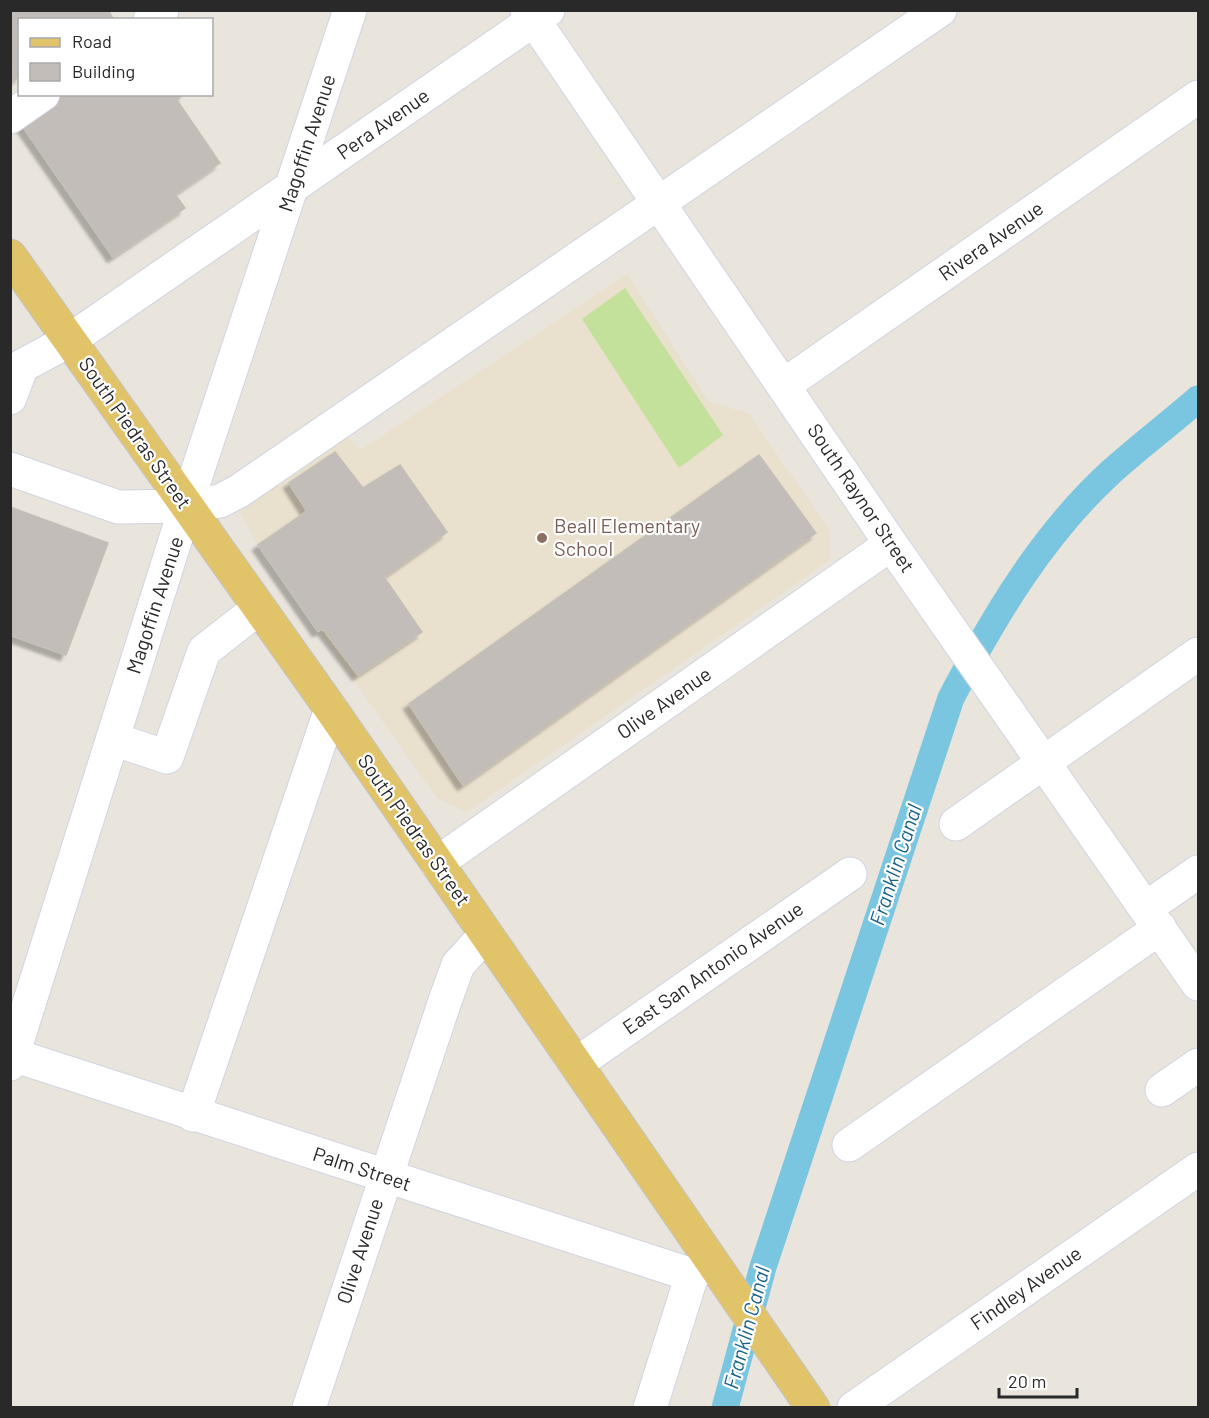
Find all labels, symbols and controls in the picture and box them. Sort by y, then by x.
legend [18,18,213,96]
text: Road [72,30,112,52]
text: Building [72,60,135,82]
street label: Magoffin Avenue [273,71,340,214]
street label: Pera Avenue [332,83,433,164]
street label: Rivera Avenue [933,195,1047,285]
street label: South Piedras Street [74,352,197,513]
street label: South Raynor Street [803,418,921,576]
place label: Beall Elementary School [554,513,700,560]
marker: Beall Elementary School [535,531,549,545]
street label: Magoffin Avenue [121,533,188,676]
street label: Olive Avenue [612,661,715,743]
street label: South Piedras Street [353,749,476,910]
water label: Franklin Canal [863,801,926,928]
street label: East San Antonio Avenue [617,896,807,1039]
street label: Palm Street [310,1141,414,1195]
street label: Olive Avenue [331,1195,387,1306]
street label: Findley Avenue [965,1240,1085,1334]
water label: Franklin Canal [717,1263,774,1392]
scale bar [999,1361,1077,1399]
text: 20 m [1008,1370,1046,1392]

